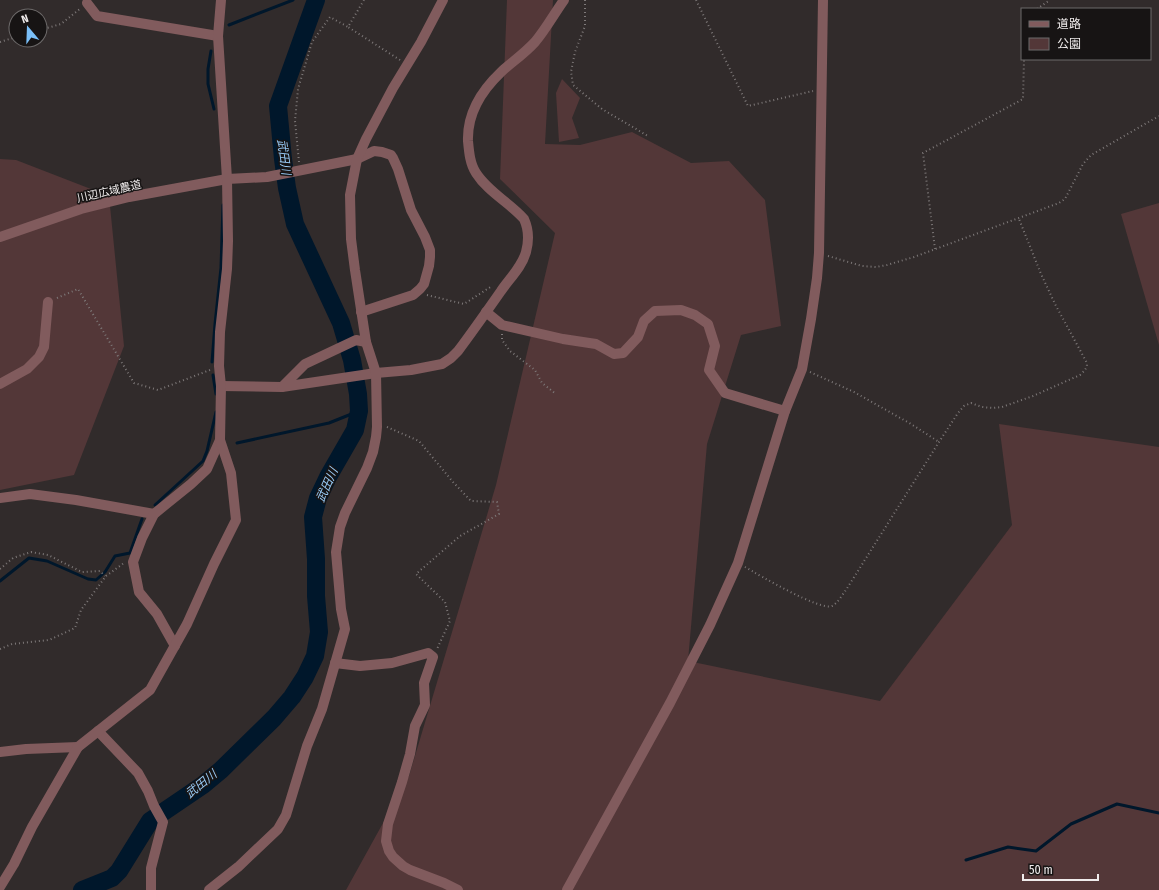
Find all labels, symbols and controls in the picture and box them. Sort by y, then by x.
north arrow [8,8,48,48]
legend [1021,8,1151,60]
text: N [20,12,30,26]
text: 道路 [1057,17,1081,31]
text: 公園 [1057,37,1081,51]
water label: 武田川 [275,138,294,178]
street label: 川辺広域農道 [75,178,143,205]
water label: 武田川 [313,464,342,504]
water label: 武田川 [183,766,221,801]
scale bar [1023,856,1098,882]
text: 50 m [1029,863,1053,877]

